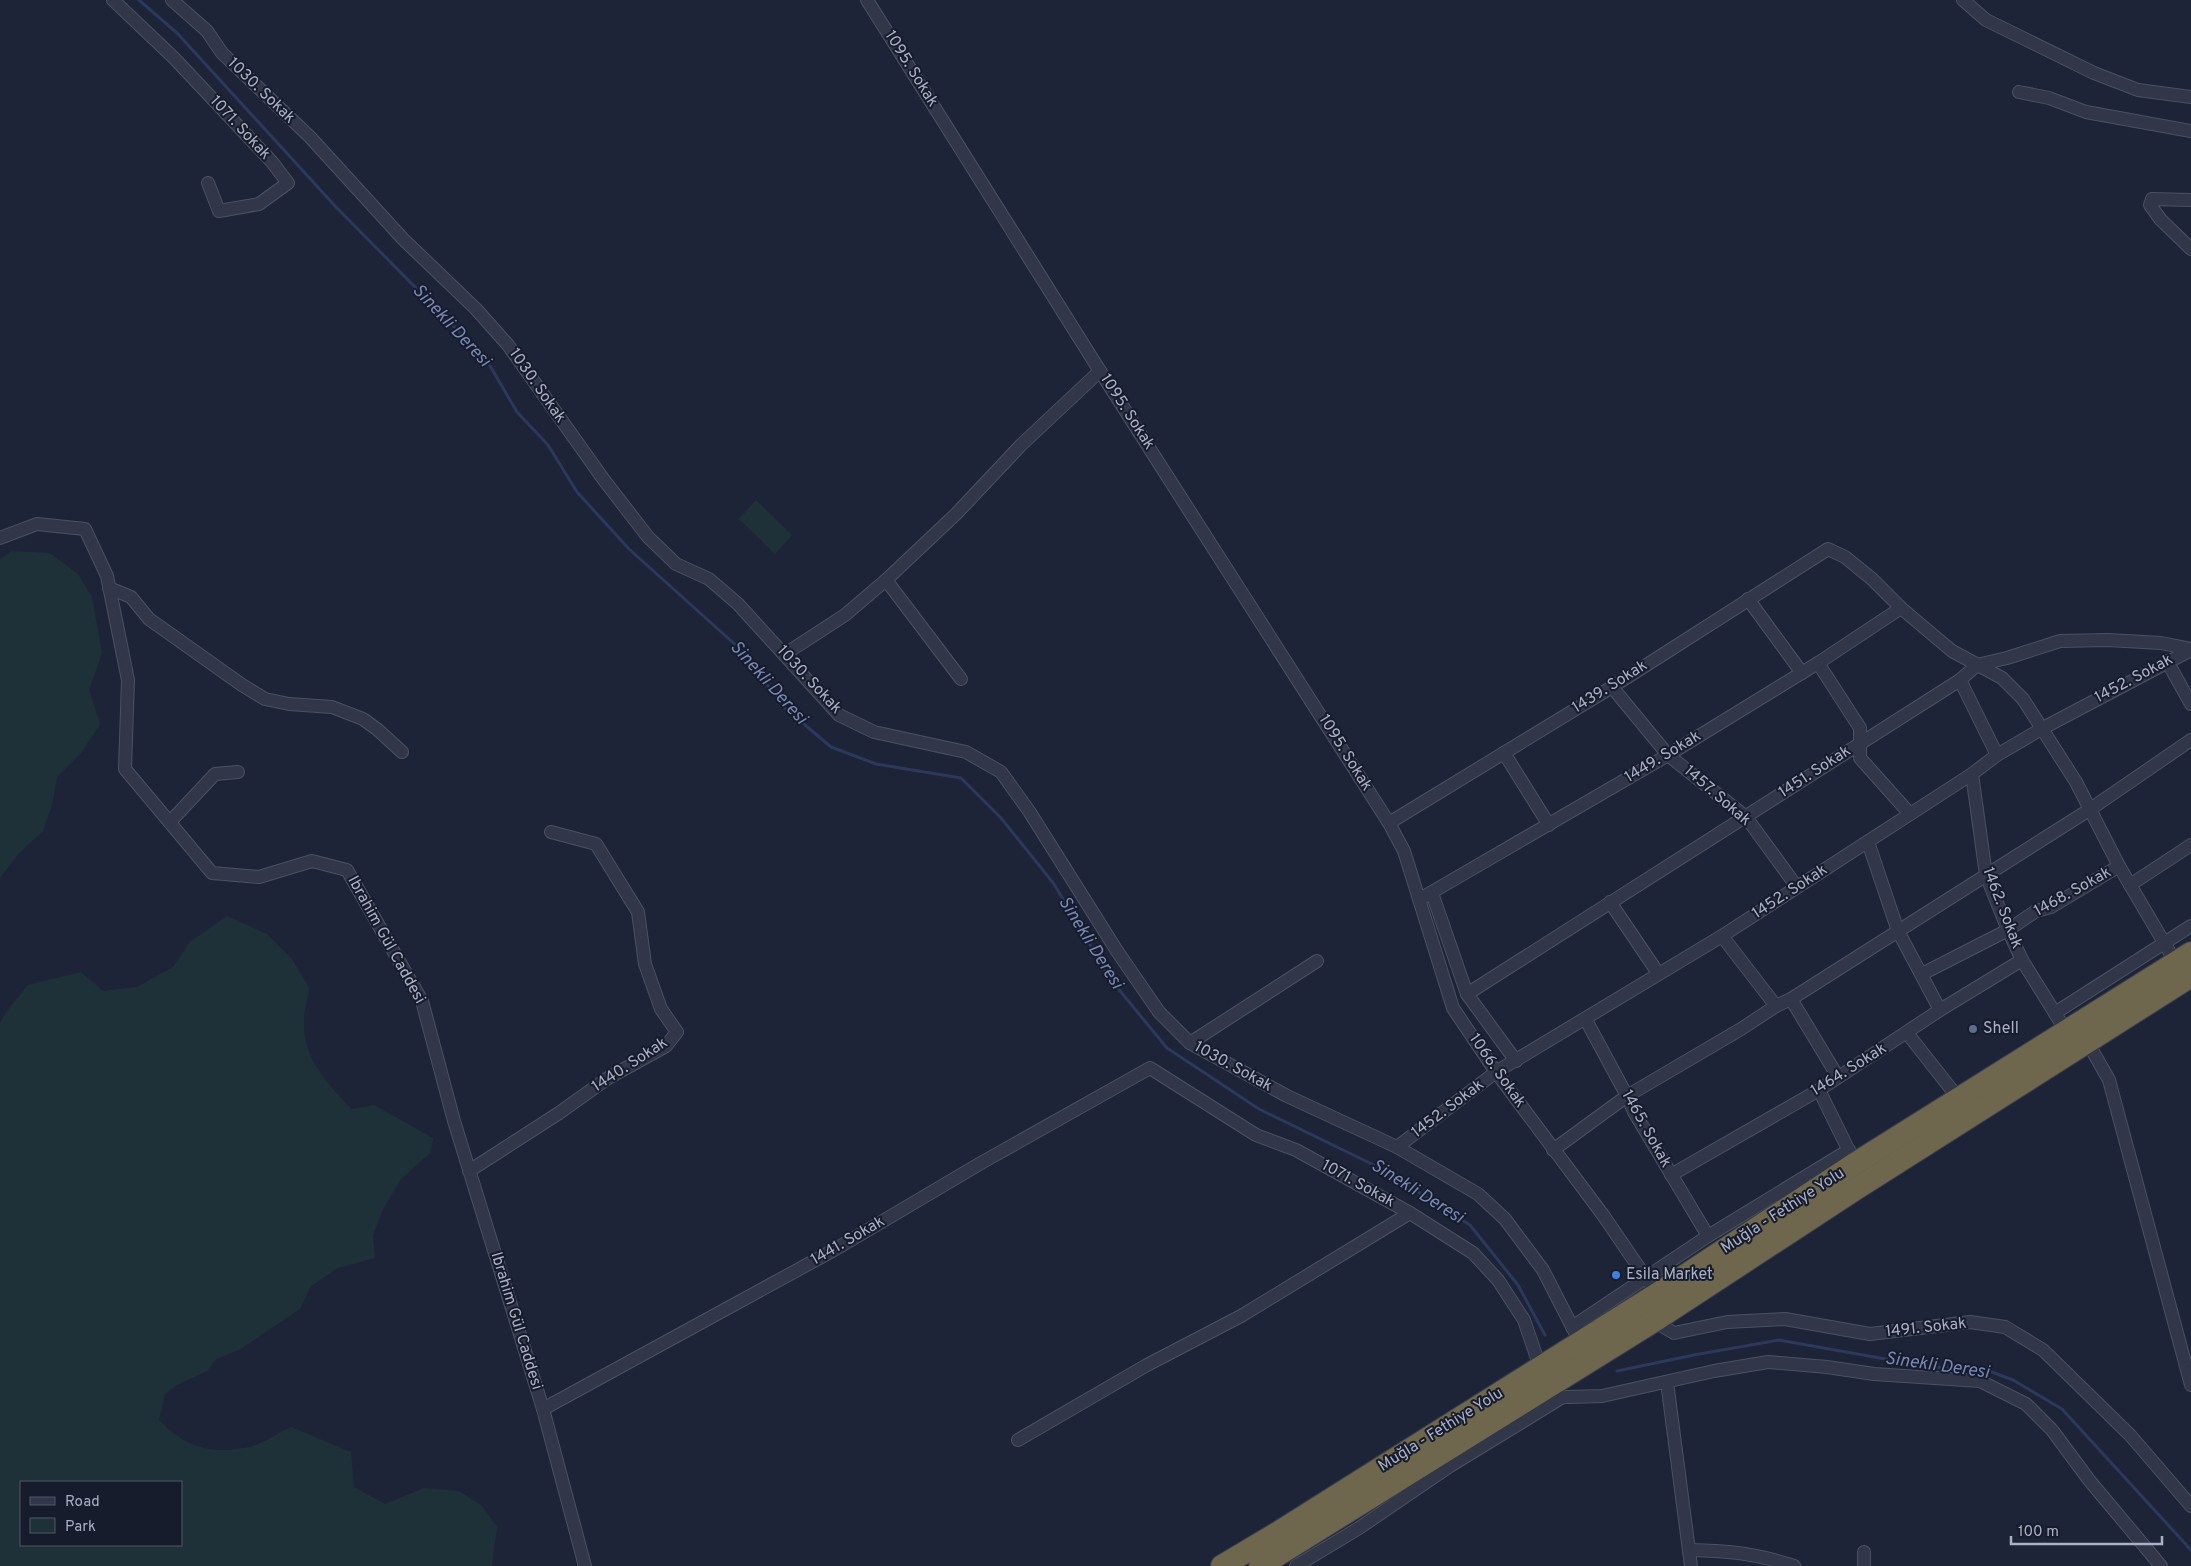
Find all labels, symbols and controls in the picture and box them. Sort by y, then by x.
street label: 1095. Sokak [880,27,942,111]
street label: 1030. Sokak [223,54,299,128]
street label: 1071. Sokak [205,92,275,164]
water label: Sinekli Deresi [407,280,496,373]
street label: 1030. Sokak [504,345,570,427]
street label: 1095. Sokak [1095,370,1159,454]
water label: Sinekli Deresi [724,636,813,731]
street label: 1030. Sokak [772,642,846,718]
street label: 1452. Sokak [2091,650,2177,708]
street label: 1439. Sokak [1569,656,1651,718]
street label: 1095. Sokak [1314,711,1376,795]
street label: 1449. Sokak [1621,726,1705,788]
street label: 1451. Sokak [1775,741,1855,803]
street label: 1457. Sokak [1679,761,1755,831]
street label: 1452. Sokak [1749,860,1831,924]
street label: 1468. Sokak [2031,863,2115,921]
street label: 1462. Sokak [1977,864,2027,952]
street label: Ibrahim Gül Caddesi [343,873,429,1007]
water label: Sinekli Deresi [1052,892,1128,995]
place label: Shell [1983,1019,2019,1039]
marker: Shell [1967,1023,1979,1035]
street label: 1066. Sokak [1464,1030,1530,1112]
street label: 1440. Sokak [588,1033,672,1097]
street label: 1030. Sokak [1190,1037,1276,1097]
street label: 1464. Sokak [1807,1039,1891,1101]
street label: 1452. Sokak [1408,1075,1488,1143]
street label: 1465. Sokak [1616,1087,1676,1171]
water label: Sinekli Deresi [1366,1154,1469,1230]
street label: 1071. Sokak [1318,1156,1398,1212]
street label: Muğla - Fethiye Yolu [1717,1164,1849,1258]
street label: 1441. Sokak [807,1212,889,1270]
street label: Ibrahim Gül Caddesi [486,1250,546,1392]
place label: Esila Market [1626,1265,1713,1285]
marker: Esila Market [1610,1269,1622,1281]
street label: 1491. Sokak [1884,1314,1968,1342]
water label: Sinekli Deresi [1883,1347,1992,1385]
street label: Muğla - Fethiye Yolu [1375,1384,1507,1476]
legend [20,1481,182,1546]
text: Road [65,1493,100,1512]
scale bar [2011,1514,2162,1546]
text: Park [65,1518,96,1537]
text: 100 m [2018,1523,2059,1542]

